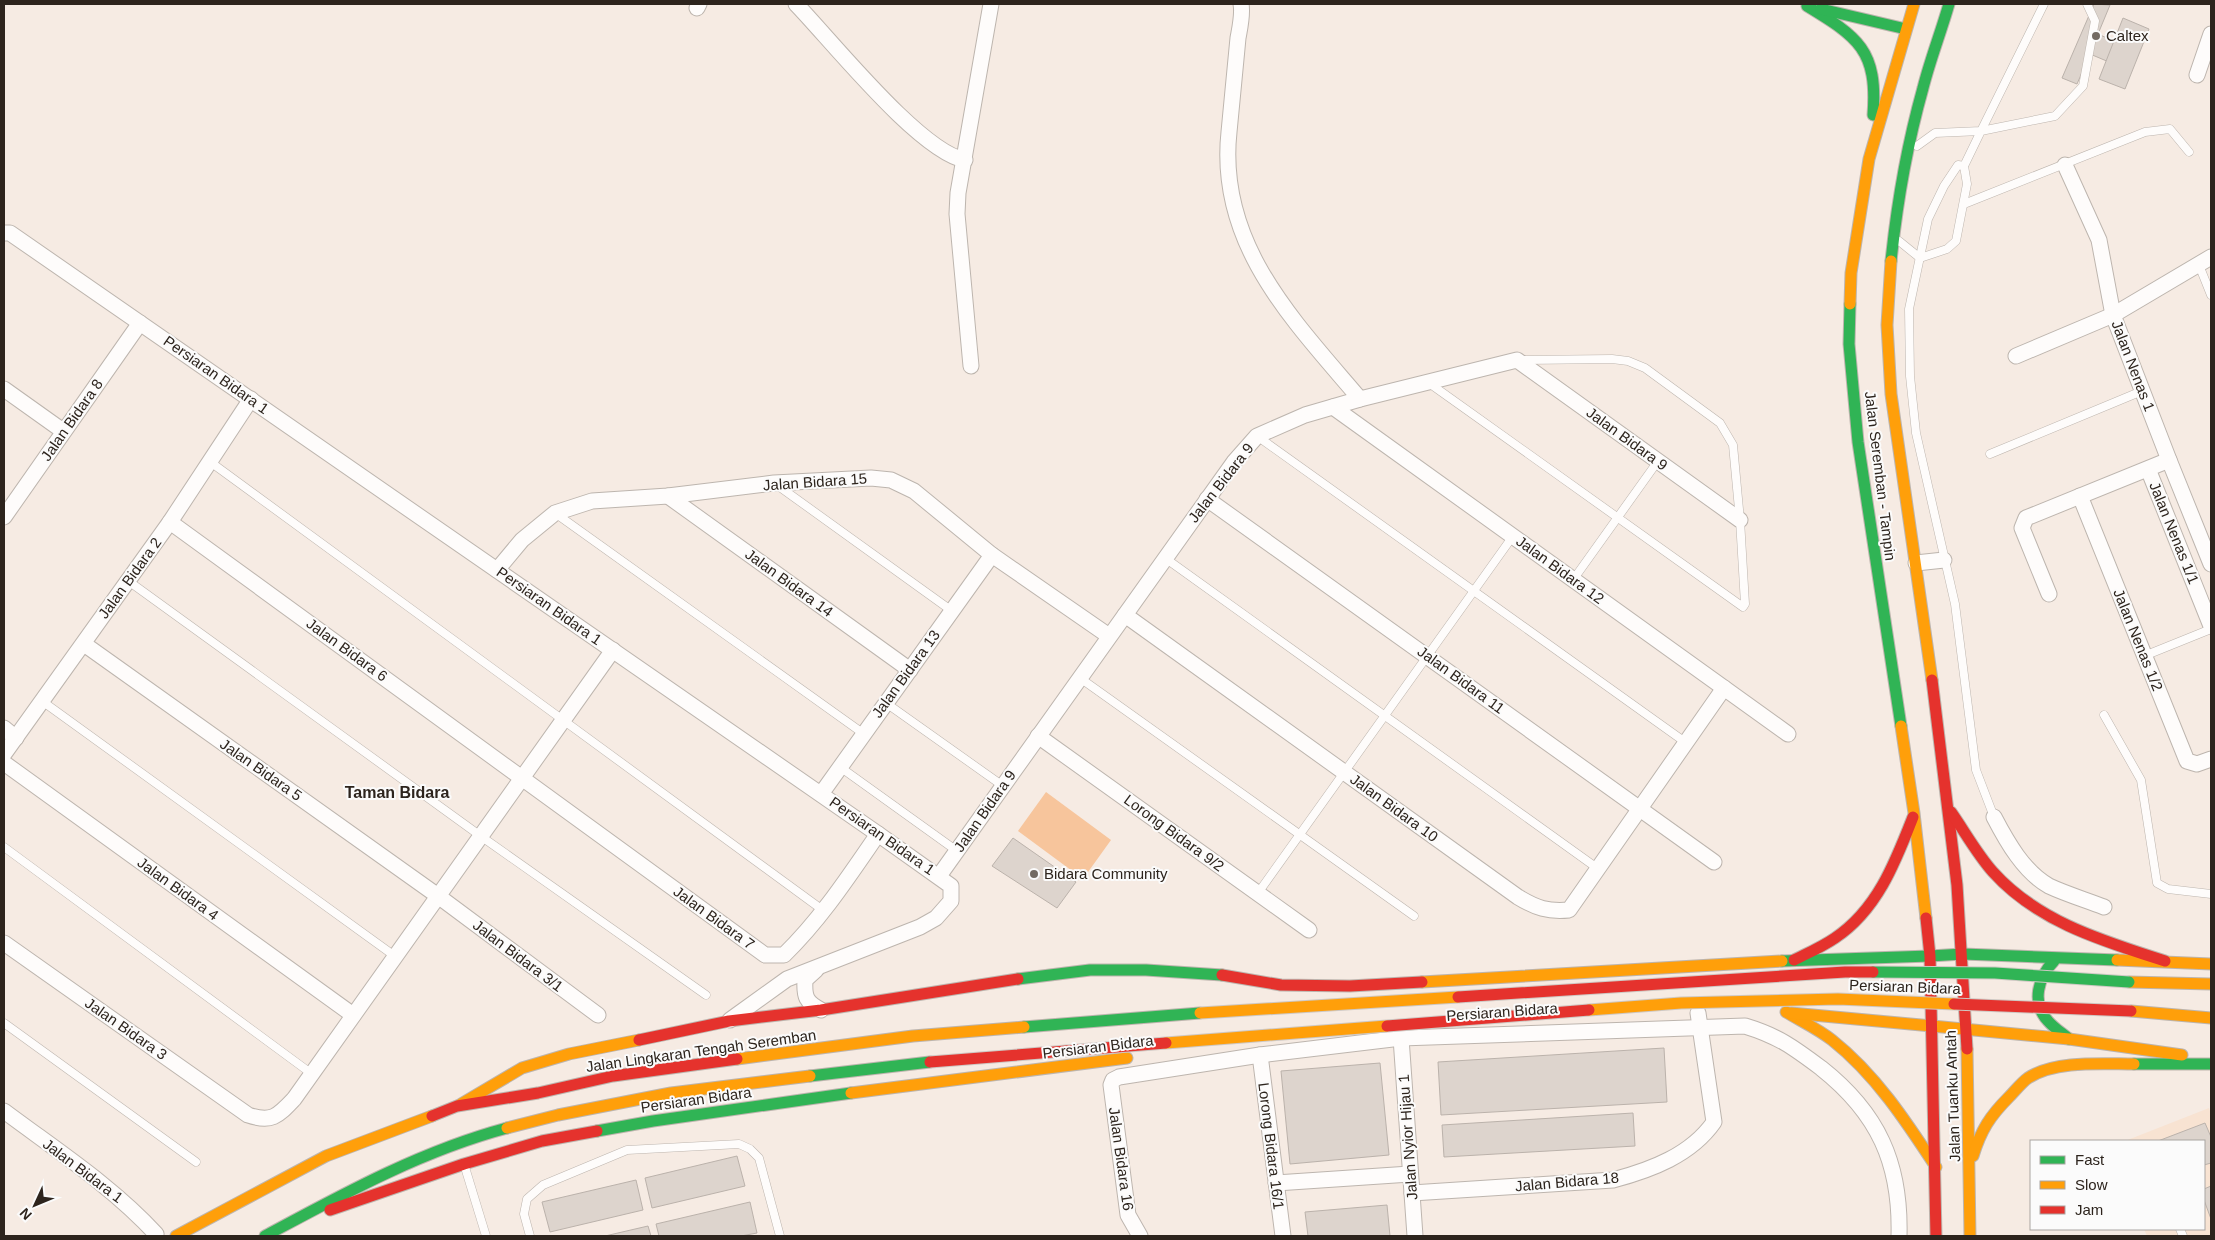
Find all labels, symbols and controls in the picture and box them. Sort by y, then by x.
place label: Caltex [2106,27,2149,44]
marker: Caltex [2090,30,2102,42]
street label: Jalan Nenas 1 [2108,318,2159,414]
street label: Persiaran Bidara 1 [161,332,272,417]
street label: Jalan Bidara 8 [37,376,106,464]
street label: Jalan Seremban - Tampin [1862,390,1899,562]
street label: Jalan Bidara 9 [1584,404,1671,474]
street label: Jalan Bidara 9 [1184,440,1257,526]
street label: Jalan Bidara 15 [762,469,868,494]
street label: Jalan Nenas 1/1 [2146,479,2203,586]
street label: Jalan Bidara 12 [1513,532,1607,607]
street label: Jalan Bidara 2 [95,534,165,621]
street label: Jalan Bidara 14 [742,545,836,620]
street label: Persiaran Bidara 1 [494,563,605,648]
street label: Jalan Nenas 1/2 [2110,586,2167,693]
street label: Jalan Bidara 6 [304,615,391,685]
street label: Jalan Bidara 13 [868,627,943,721]
street label: Jalan Bidara 11 [1415,642,1508,717]
street label: Jalan Bidara 5 [217,735,305,804]
street label: Jalan Bidara 9 [950,767,1019,855]
street label: Jalan Bidara 10 [1347,770,1441,845]
district label: Taman Bidara [345,784,449,801]
street label: Lorong Bidara 9/2 [1121,791,1228,875]
street label: Persiaran Bidara 1 [827,793,938,878]
street label: Jalan Bidara 4 [135,854,222,924]
place label: Bidara Community [1044,865,1168,882]
marker: Bidara Community [1028,868,1040,880]
street label: Jalan Bidara 7 [671,883,758,953]
street label: Jalan Bidara 3/1 [470,916,567,995]
street label: Persiaran Bidara [1849,976,1962,997]
street label: Jalan Bidara 3 [82,994,170,1063]
street label: Persiaran Bidara [1446,999,1559,1024]
street label: Jalan Lingkaran Tengah Seremban [585,1026,817,1075]
street label: Jalan Tuanku Antah [1942,1030,1963,1162]
street label: Persiaran Bidara [1041,1031,1155,1062]
street label: Jalan Nyior Hijau 1 [1395,1074,1420,1200]
street label: Lorong Bidara 16/1 [1255,1082,1288,1210]
street label: Persiaran Bidara [639,1083,753,1116]
street label: Jalan Bidara 16 [1106,1106,1137,1212]
street label: Jalan Bidara 1 [40,1135,127,1206]
legend [2030,1140,2205,1230]
text: Fast [2075,1151,2105,1168]
street label: Jalan Bidara 18 [1514,1168,1620,1195]
text: Slow [2075,1176,2108,1193]
north arrow [10,1180,60,1230]
text: Jam [2075,1201,2103,1218]
text: N [16,1205,35,1223]

